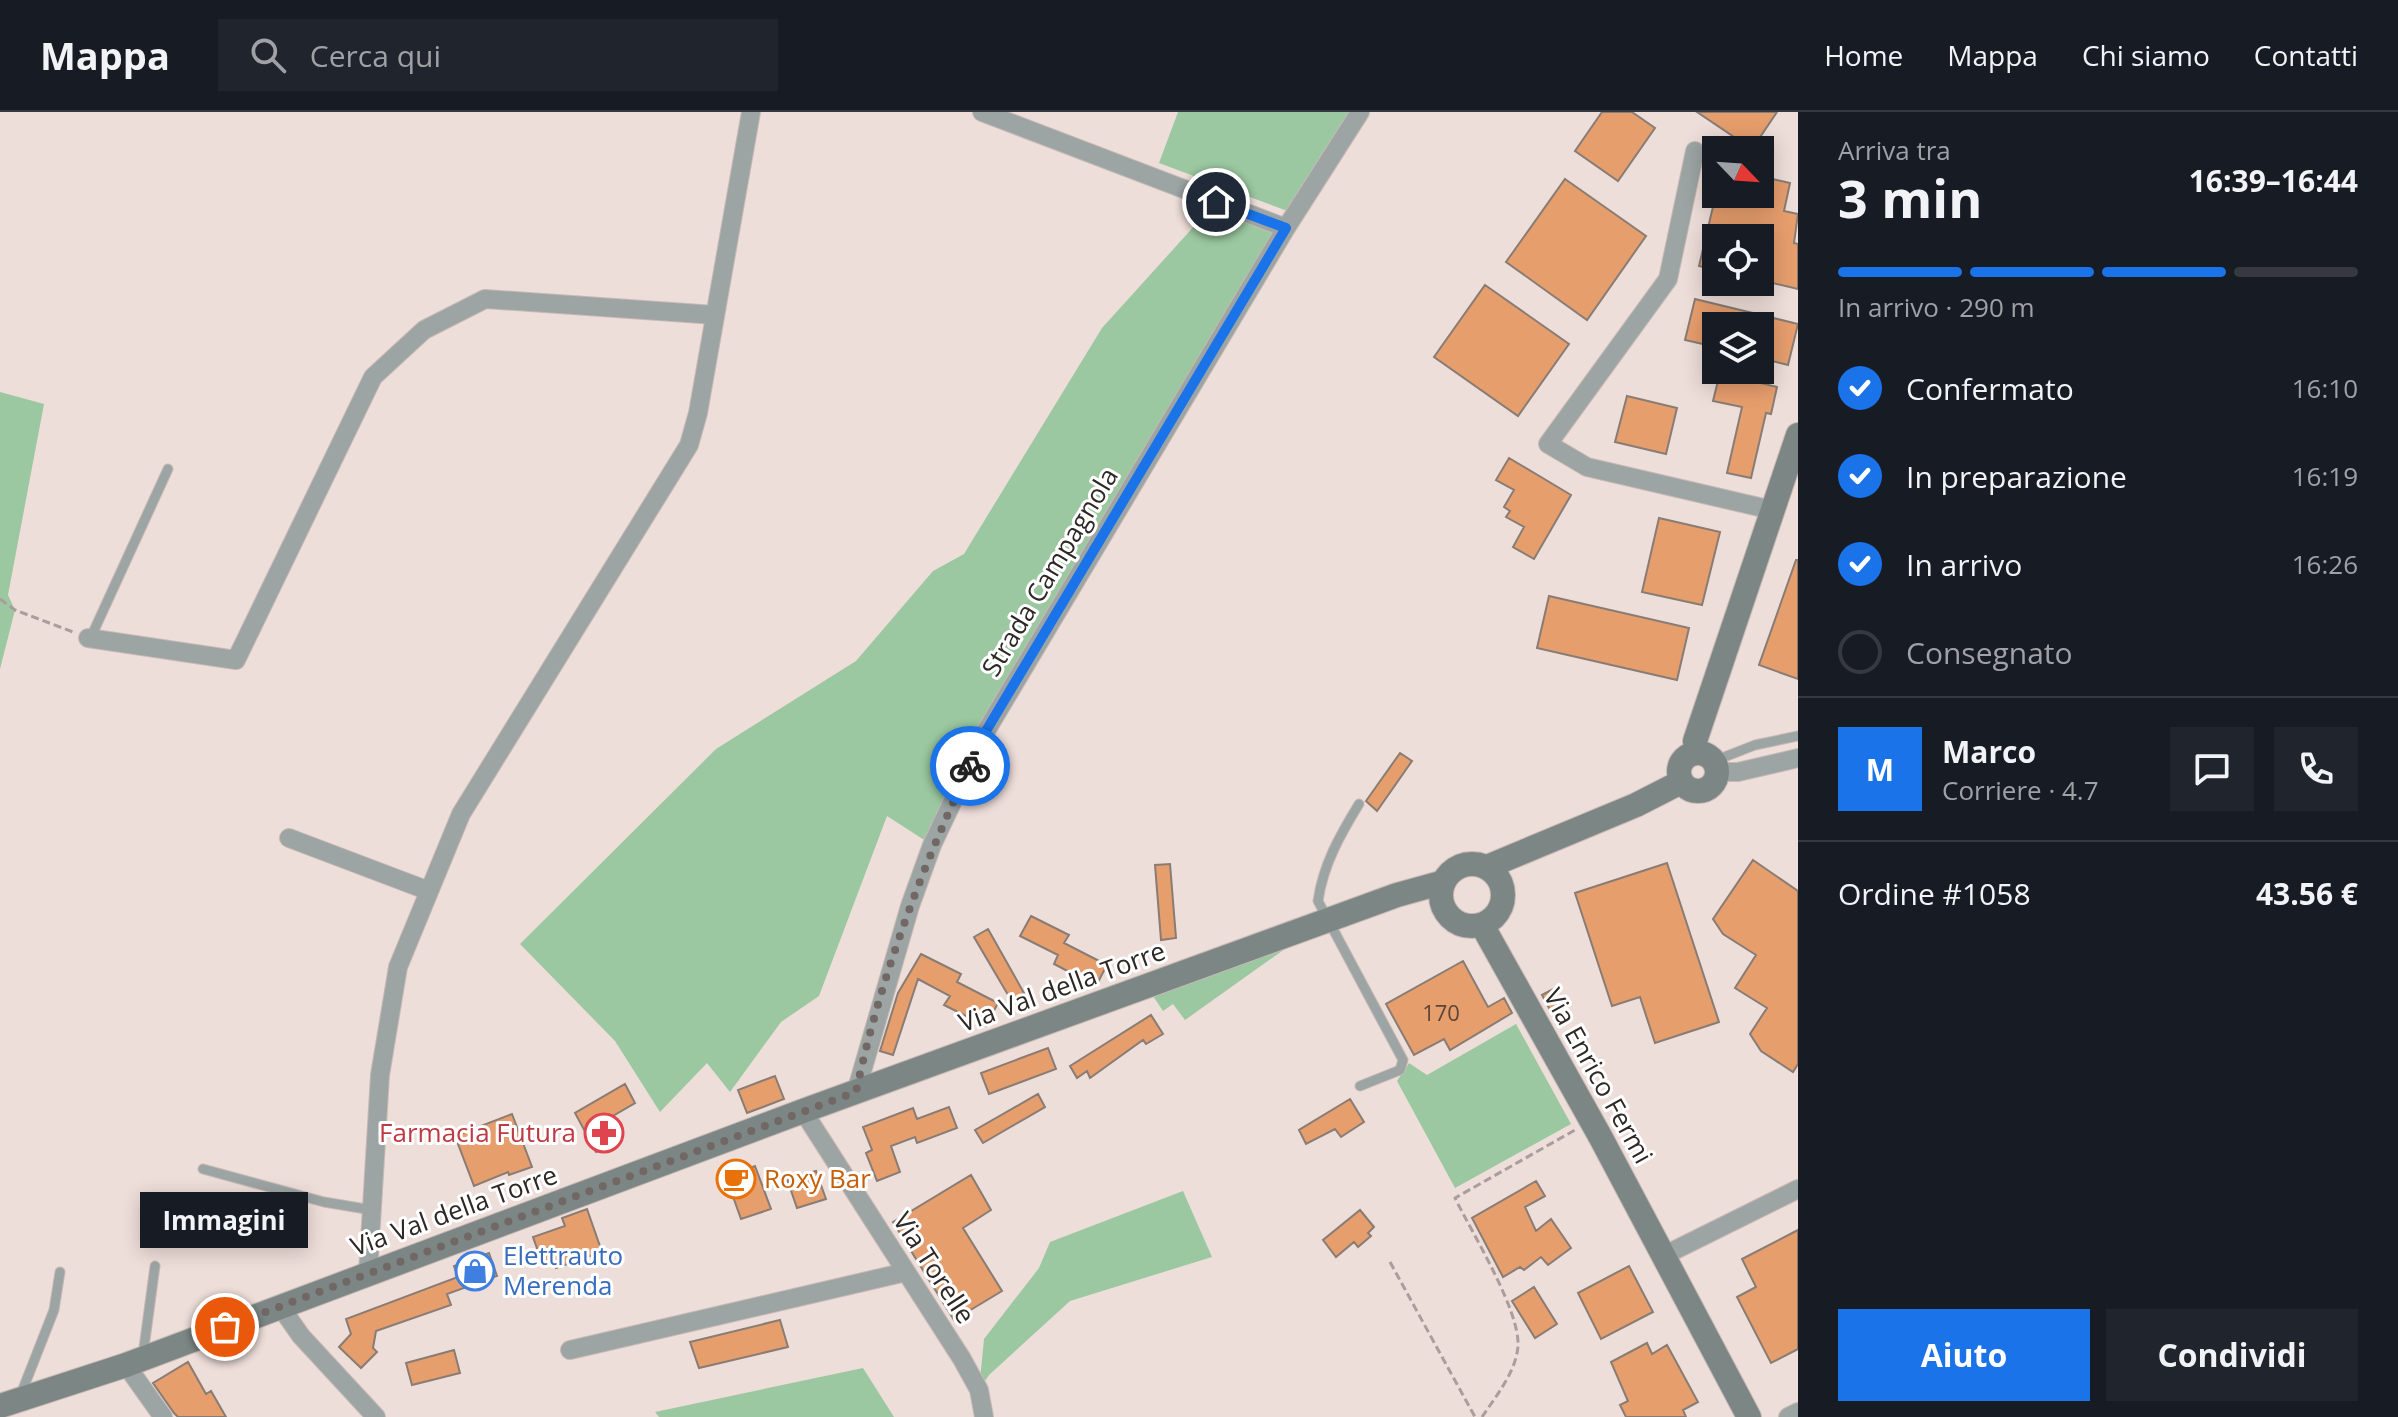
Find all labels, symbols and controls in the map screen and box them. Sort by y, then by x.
search box [218,19,778,91]
text: Mappa [40,29,170,81]
icon: search [246,33,290,77]
text: Cerca qui [310,35,441,76]
text: Home [1824,36,1903,74]
text: Mappa [1947,36,2038,74]
text: Chi siamo [2082,36,2210,74]
text: Contatti [2254,36,2358,74]
text: Arriva tra [1838,132,1951,168]
north arrow [1702,136,1774,208]
map controls [1702,136,1774,384]
text: 16:39–16:44 [2189,160,2358,201]
text: 3 min [1838,162,1982,233]
pin [1182,168,1250,236]
icon: home [1194,180,1238,224]
button: locate [1702,224,1774,296]
text: In arrivo · 290 m [1838,289,2035,325]
button: layers [1702,312,1774,384]
icon: check [1838,366,1882,410]
text: Confermato [1906,368,2074,409]
text: 16:10 [2292,370,2358,406]
icon: check [1838,454,1882,498]
text: In preparazione [1906,456,2127,497]
text: 16:19 [2292,458,2358,494]
street label: Strada Campagnola [973,460,1126,683]
icon: check [1838,542,1882,586]
text: In arrivo [1906,544,2022,585]
text: 16:26 [2292,546,2358,582]
text: Consegnato [1906,632,2073,673]
courier [930,726,1010,806]
button: chat [2170,727,2254,811]
button: phone [2274,727,2358,811]
text: Marco [1942,731,2036,772]
icon: bike [948,744,992,788]
text: M [1866,749,1894,790]
text: Corriere · 4.7 [1942,772,2099,808]
text: Ordine #1058 [1838,873,2031,914]
text: 43.56 € [2256,873,2358,914]
street label: Via Val della Torre [953,932,1170,1040]
street label: Via Enrico Fermi [1536,982,1662,1170]
house number: 170 [1422,997,1460,1027]
pharmacy icon: Farmacia Futura [583,1112,625,1154]
place label: Farmacia Futura [379,1114,576,1150]
street label: Via Val della Torre [345,1156,562,1264]
cafe icon: Roxy Bar [715,1158,757,1200]
place label: Roxy Bar [764,1160,871,1196]
callout: Immagini [141,1191,309,1247]
text: Immagini [162,1202,286,1238]
street label: Via Torelle [885,1205,984,1330]
place label: Elettrauto Merenda [503,1237,623,1303]
shop icon: Elettrauto Merenda [454,1250,496,1292]
pin [191,1293,259,1361]
icon: bag [203,1305,247,1349]
button: Aiuto [1838,1309,2090,1401]
button: Condividi [2106,1309,2358,1401]

